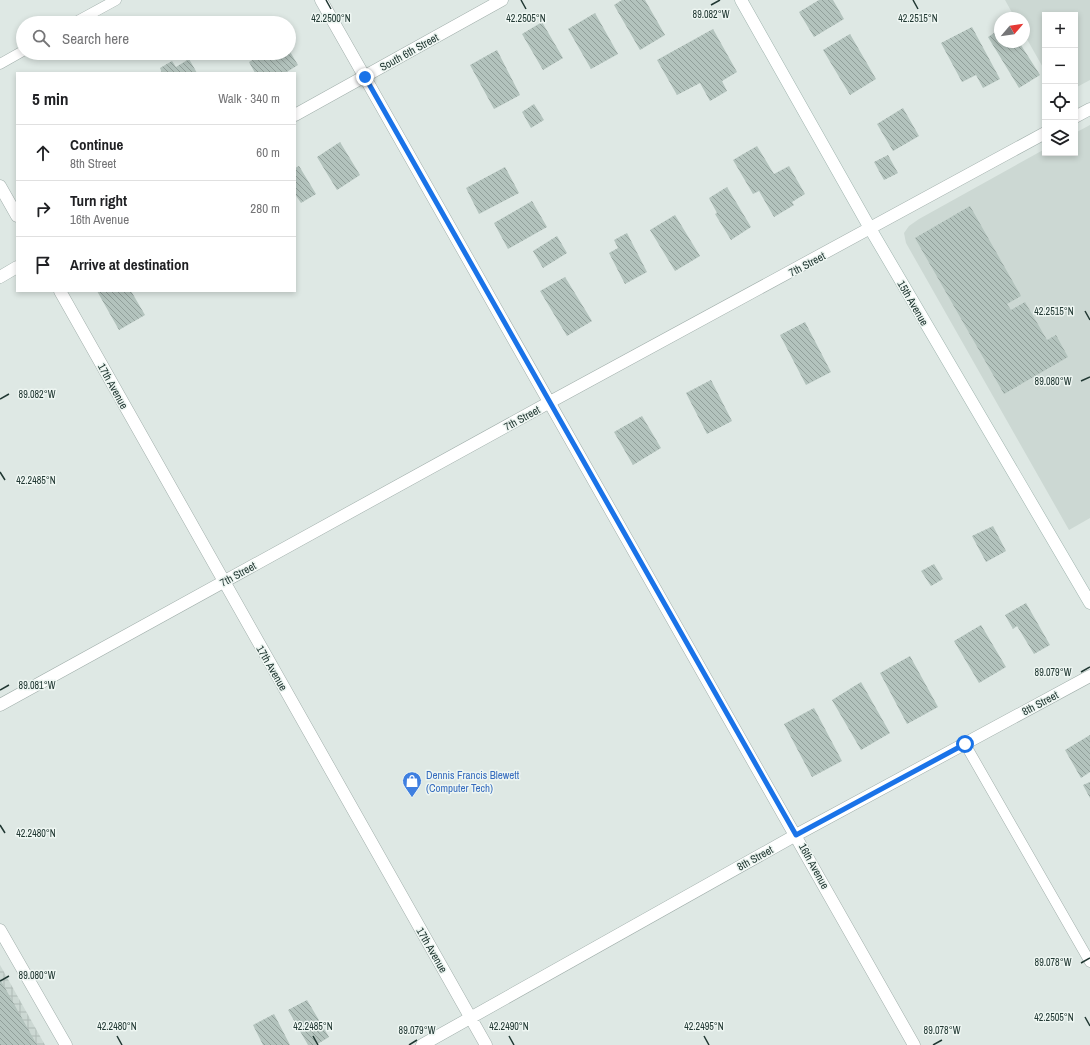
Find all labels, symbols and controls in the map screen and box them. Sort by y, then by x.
text: 89.082°W [693,8,730,21]
text: 42.2500°N [311,12,351,25]
text: 42.2505°N [506,12,546,25]
text: 42.2515°N [898,12,938,25]
north arrow [994,12,1030,48]
map controls [1042,12,1078,156]
button: + [1042,12,1078,48]
search box [16,16,296,60]
icon: search [30,27,52,49]
text: Search here [62,28,129,49]
street label: South 6th Street [377,30,441,74]
button: − [1042,48,1078,84]
route end [356,68,374,86]
button: locate [1042,84,1078,120]
text: 5 min [32,87,68,110]
text: Walk · 340 m [218,90,280,107]
button: layers [1042,120,1078,156]
text: Continue [70,134,123,155]
icon: ahead [32,142,54,164]
text: 60 m [256,144,280,161]
text: 8th Street [70,155,116,172]
text: Turn right [70,190,127,211]
icon: right [32,198,54,220]
text: 280 m [250,200,280,217]
text: 16th Avenue [70,211,129,228]
street label: 7th Street [786,248,828,279]
icon: arrive [32,254,54,276]
text: Arrive at destination [70,254,189,275]
street label: 15th Avenue [894,278,932,328]
text: 42.2515°N [1034,305,1074,318]
street label: 17th Avenue [95,361,131,411]
text: 89.080°W [1035,375,1072,388]
text: 89.082°W [19,388,56,401]
street label: 7th Street [501,402,543,434]
text: 42.2485°N [16,474,56,487]
street label: 7th Street [217,558,259,590]
street label: 17th Avenue [253,643,291,693]
text: 89.079°W [1035,666,1072,679]
text: 89.081°W [19,679,56,692]
street label: 8th Street [1019,687,1061,718]
route start [956,735,974,753]
place label: Dennis Francis Blewett (Computer Tech) [426,768,520,795]
shop icon: Dennis Francis Blewett (Computer Tech) [401,770,423,798]
text: 42.2480°N [16,827,56,840]
street label: 16th Avenue [796,841,832,891]
street label: 8th Street [734,842,776,874]
street label: 17th Avenue [413,925,451,975]
text: 89.078°W [1035,956,1072,969]
text: 89.080°W [19,969,56,982]
text: 42.2505°N [1034,1011,1074,1024]
text: 42.2480°N [97,1020,137,1033]
text: 42.2485°N [293,1020,333,1033]
text: 42.2490°N [489,1020,529,1033]
text: 42.2495°N [684,1020,724,1033]
text: 89.079°W [399,1024,436,1037]
text: 89.078°W [924,1024,961,1037]

